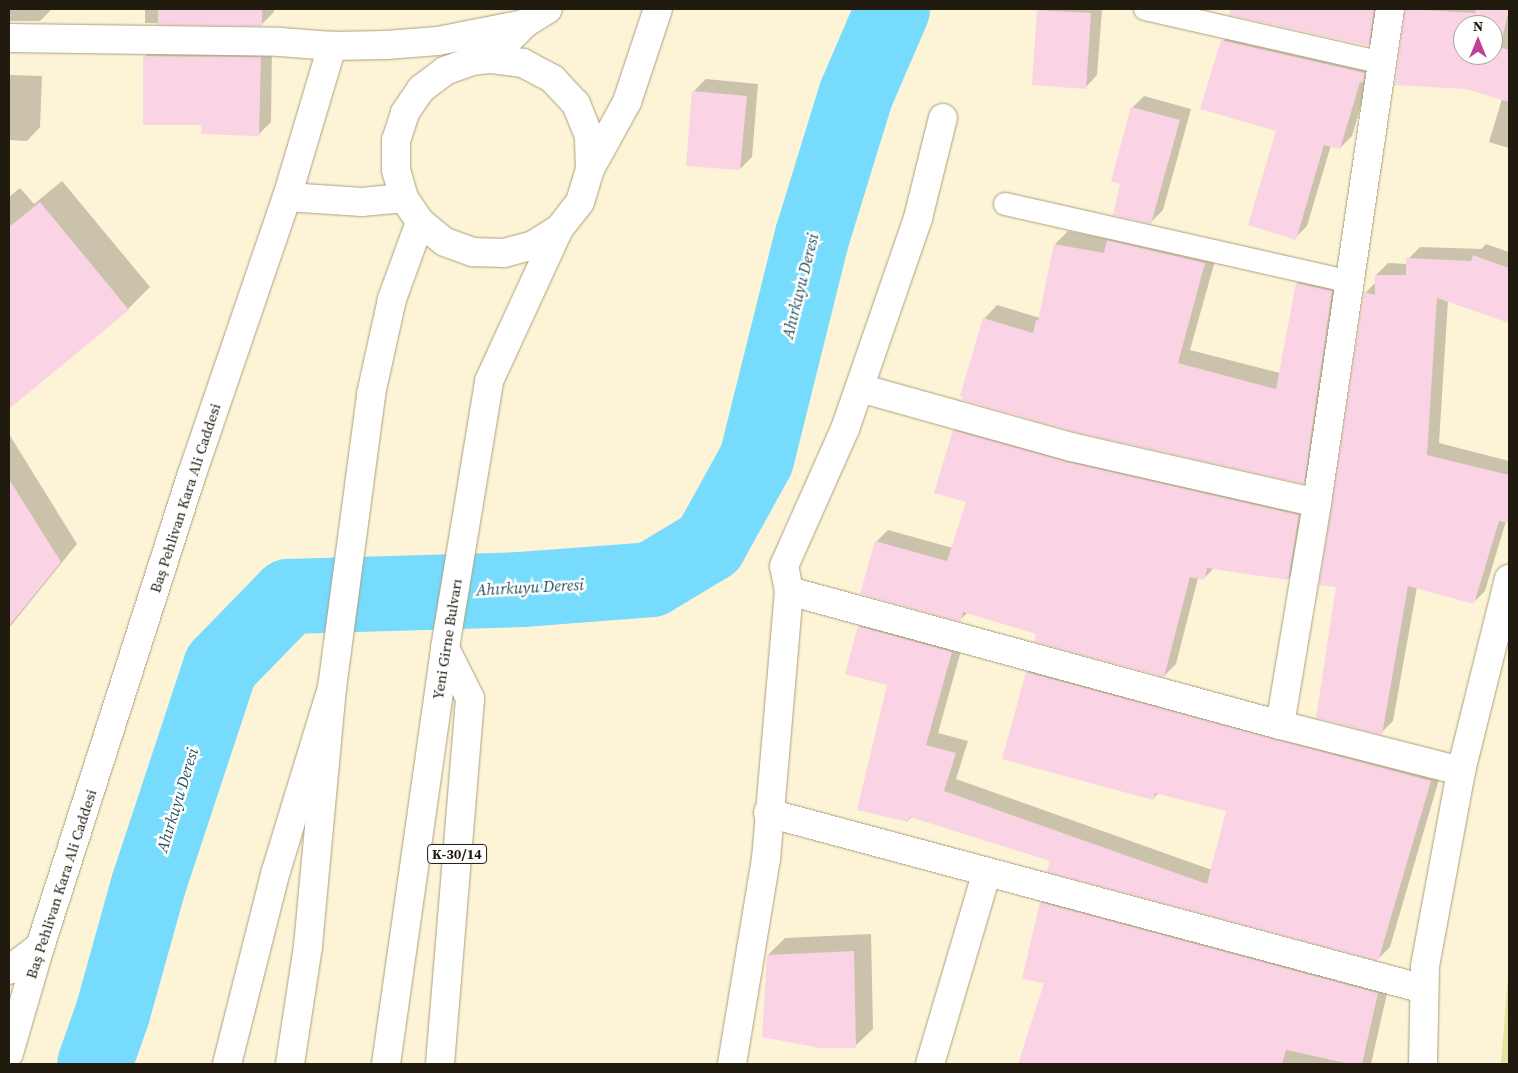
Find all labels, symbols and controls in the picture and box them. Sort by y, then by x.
north arrow [1453,15,1503,65]
text: N [1473,16,1483,36]
water label: Ahırkuyu Deresi [778,231,822,341]
street label: Baş Pehlivan Kara Ali Caddesi [146,401,224,595]
water label: Ahırkuyu Deresi [476,575,584,599]
street label: Yeni Girne Bulvarı [429,577,465,701]
water label: Ahırkuyu Deresi [152,746,202,854]
street label: Baş Pehlivan Kara Ali Caddesi [22,787,100,981]
road number: K-30/14 [427,842,487,866]

